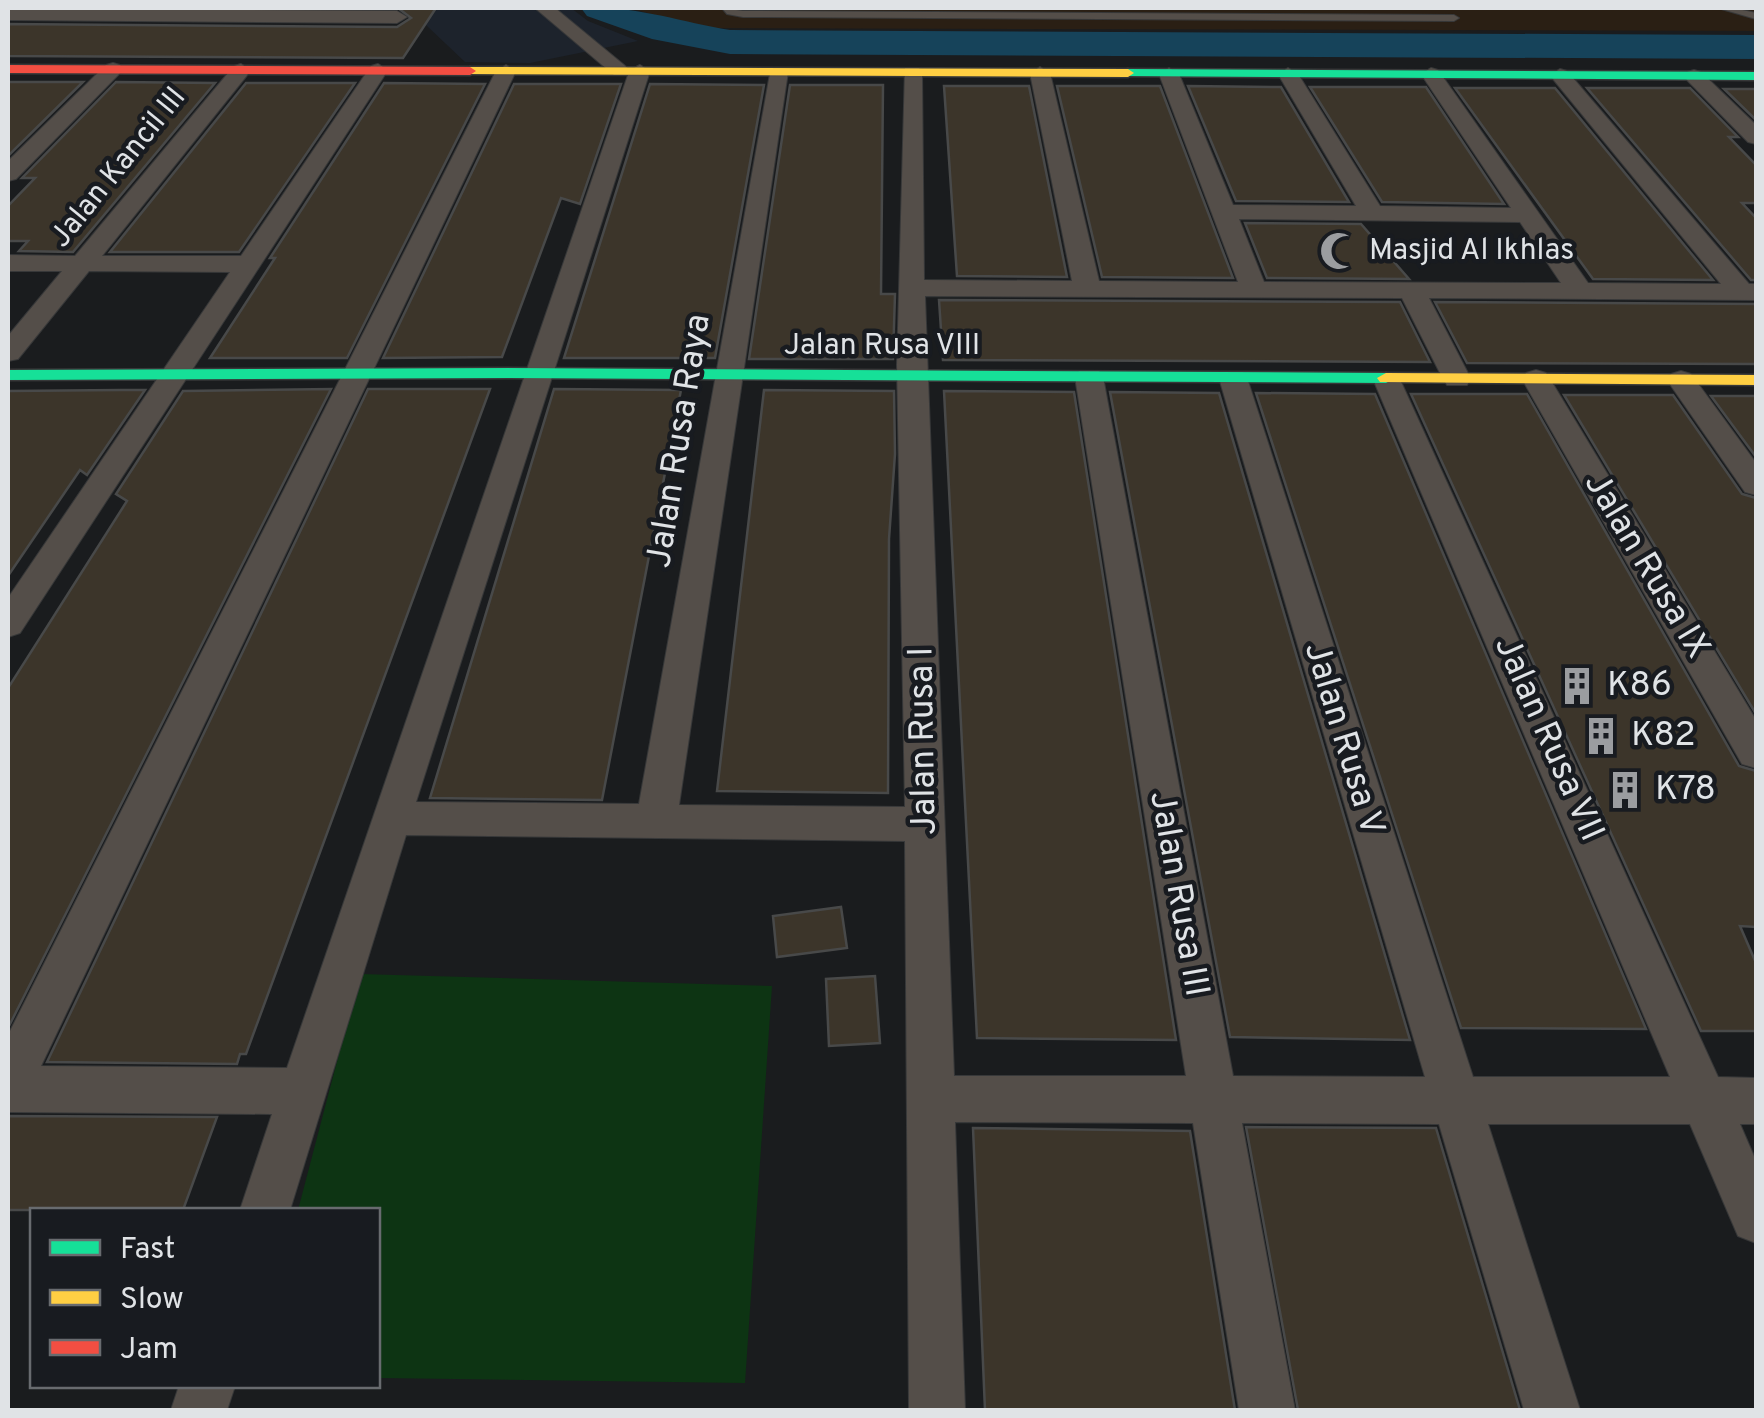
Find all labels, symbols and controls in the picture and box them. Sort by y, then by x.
street label: Jalan Kancil III [43,80,195,256]
mosque icon: Masjid Al Ikhlas [1318,230,1360,272]
place label: Masjid Al Ikhlas [1369,233,1574,270]
street label: Jalan Rusa Raya [638,311,722,571]
street label: Jalan Rusa VIII [784,328,980,365]
street label: Jalan Rusa IX [1573,465,1719,667]
street label: Jalan Rusa VII [1483,630,1613,848]
street label: Jalan Rusa V [1293,637,1393,841]
street label: Jalan Rusa I [900,646,948,836]
place label: K86 [1607,664,1672,708]
building icon: K86 [1556,665,1598,707]
place label: K82 [1631,714,1696,758]
building icon: K82 [1580,715,1622,757]
place label: K78 [1655,768,1716,812]
building icon: K78 [1604,769,1646,811]
street label: Jalan Rusa III [1138,788,1218,1000]
legend [30,1208,380,1388]
text: Fast [120,1232,175,1269]
text: Slow [120,1282,184,1319]
text: Jam [120,1332,178,1369]

